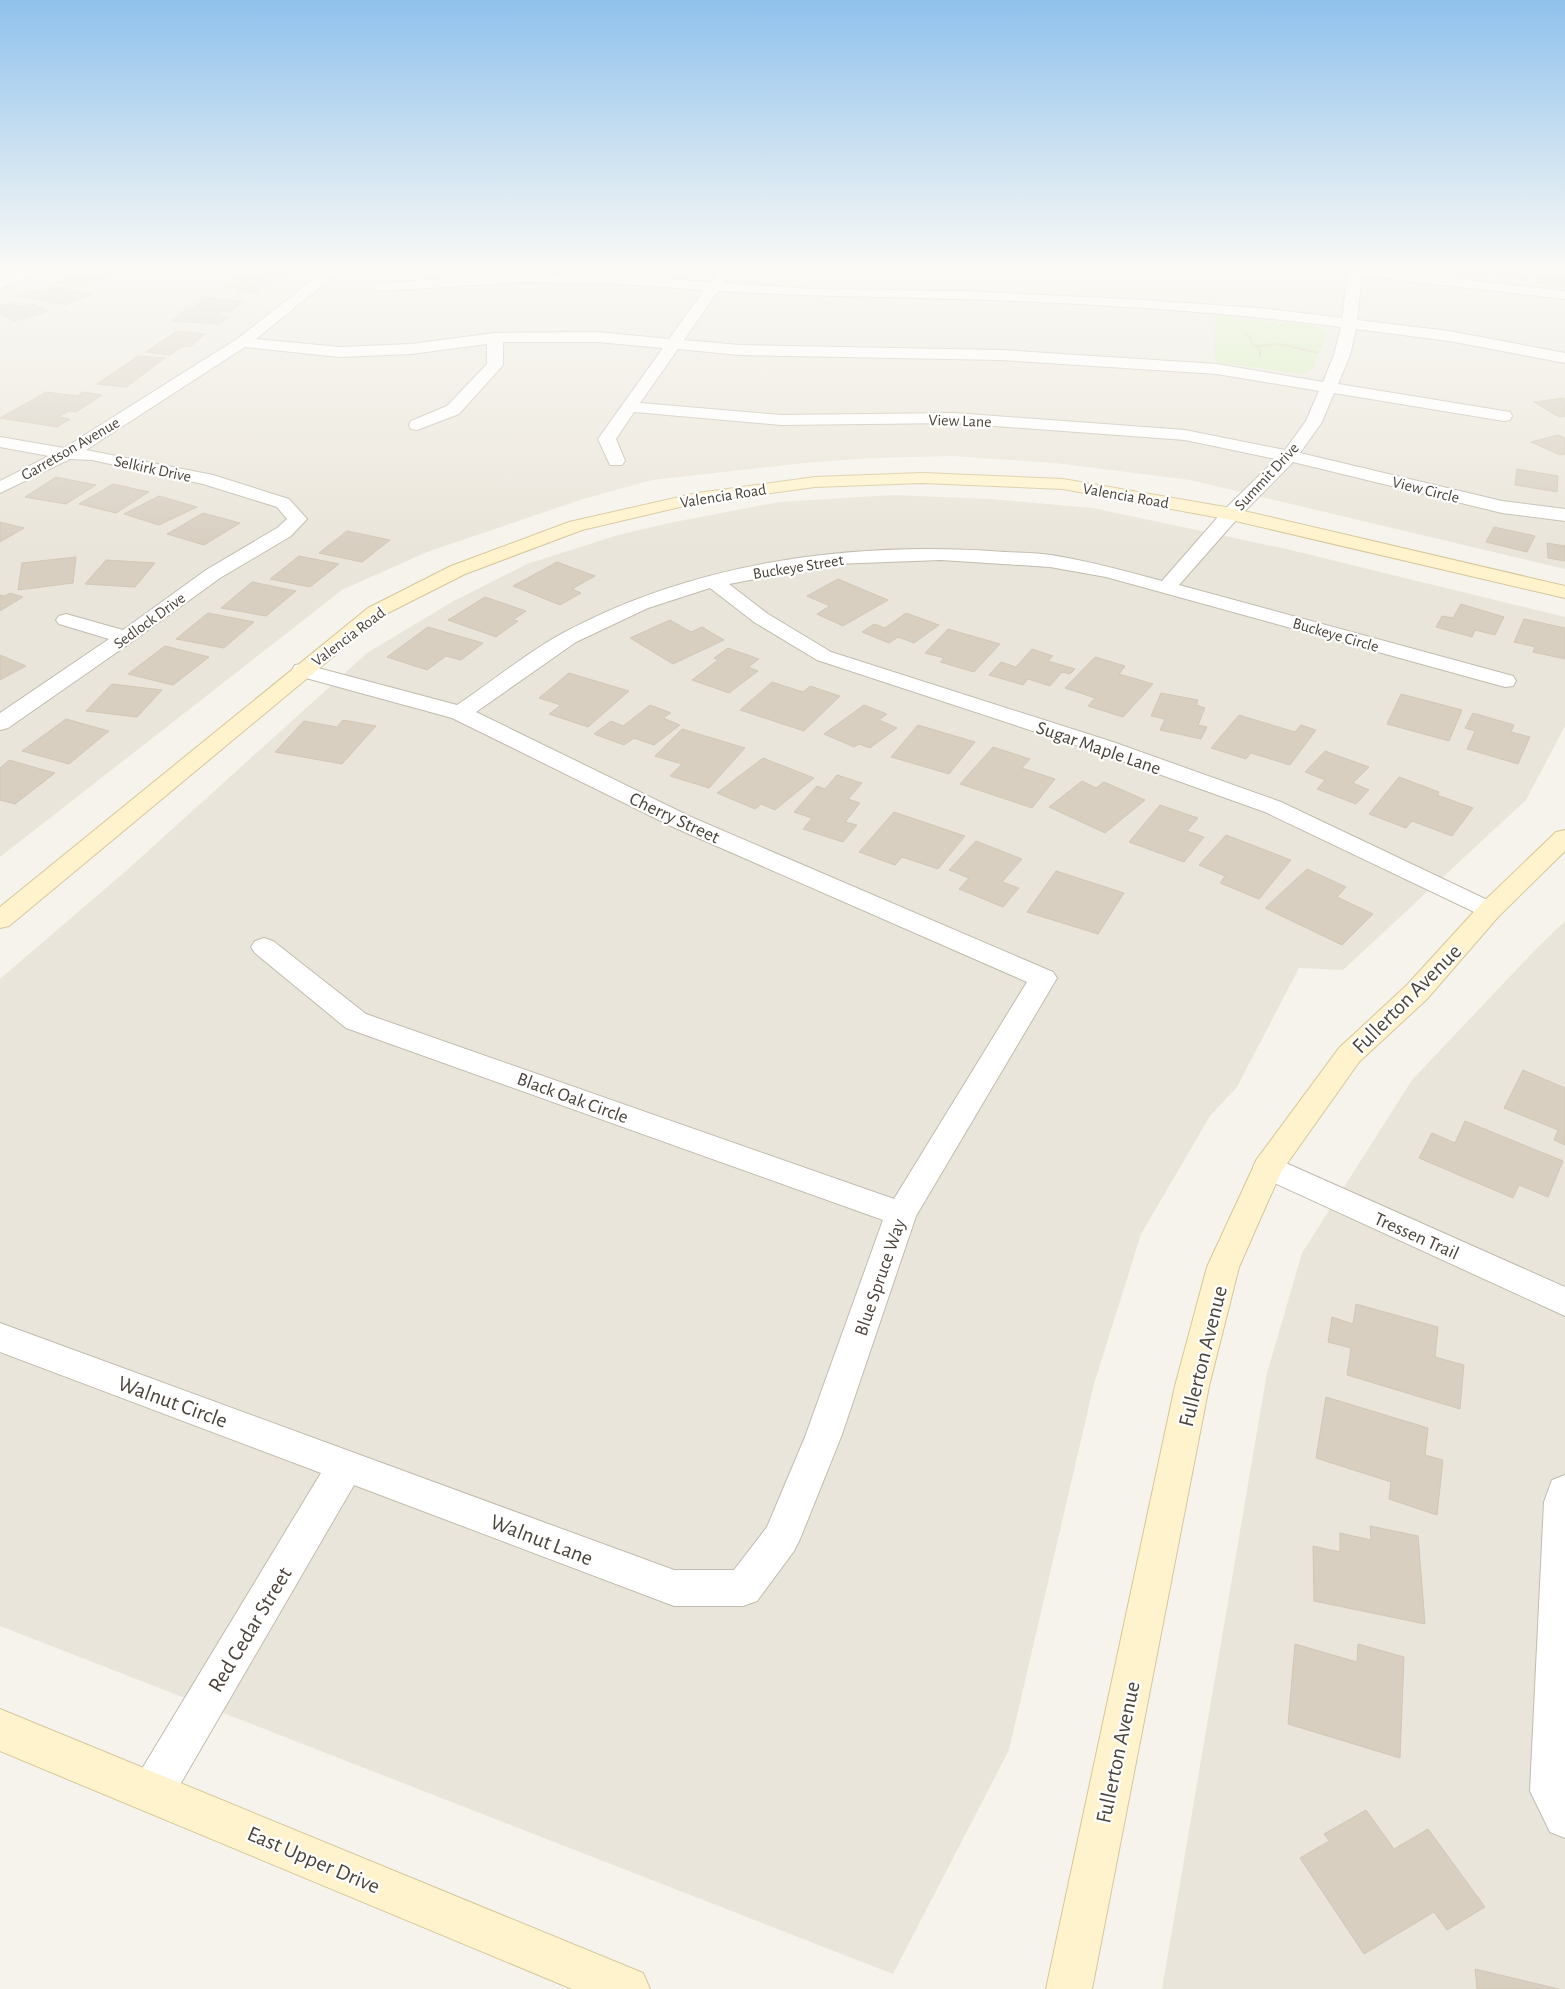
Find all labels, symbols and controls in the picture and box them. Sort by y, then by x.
street label: View Lane [928,412,992,430]
street label: Garretson Avenue [19,414,122,483]
street label: Summit Drive [1232,440,1302,514]
street label: Selkirk Drive [113,453,193,485]
street label: View Circle [1391,474,1461,506]
street label: Valencia Road [679,481,767,511]
street label: Valencia Road [1082,481,1170,511]
street label: Buckeye Street [752,552,845,583]
street label: Sedlock Drive [111,590,188,652]
street label: Valencia Road [309,604,388,669]
street label: Buckeye Circle [1291,615,1381,656]
street label: Sugar Maple Lane [1034,718,1163,779]
street label: Cherry Street [626,789,722,847]
street label: Fullerton Avenue [1348,940,1465,1057]
street label: Black Oak Circle [514,1070,631,1127]
street label: Tressen Trail [1371,1209,1462,1264]
street label: Blue Spruce Way [851,1216,909,1339]
street label: Fullerton Avenue [1175,1284,1231,1429]
street label: Walnut Circle [115,1372,231,1432]
street label: Walnut Lane [487,1510,596,1570]
street label: Red Cedar Street [204,1563,296,1696]
street label: Fullerton Avenue [1092,1679,1144,1825]
street label: East Upper Drive [244,1822,383,1898]

